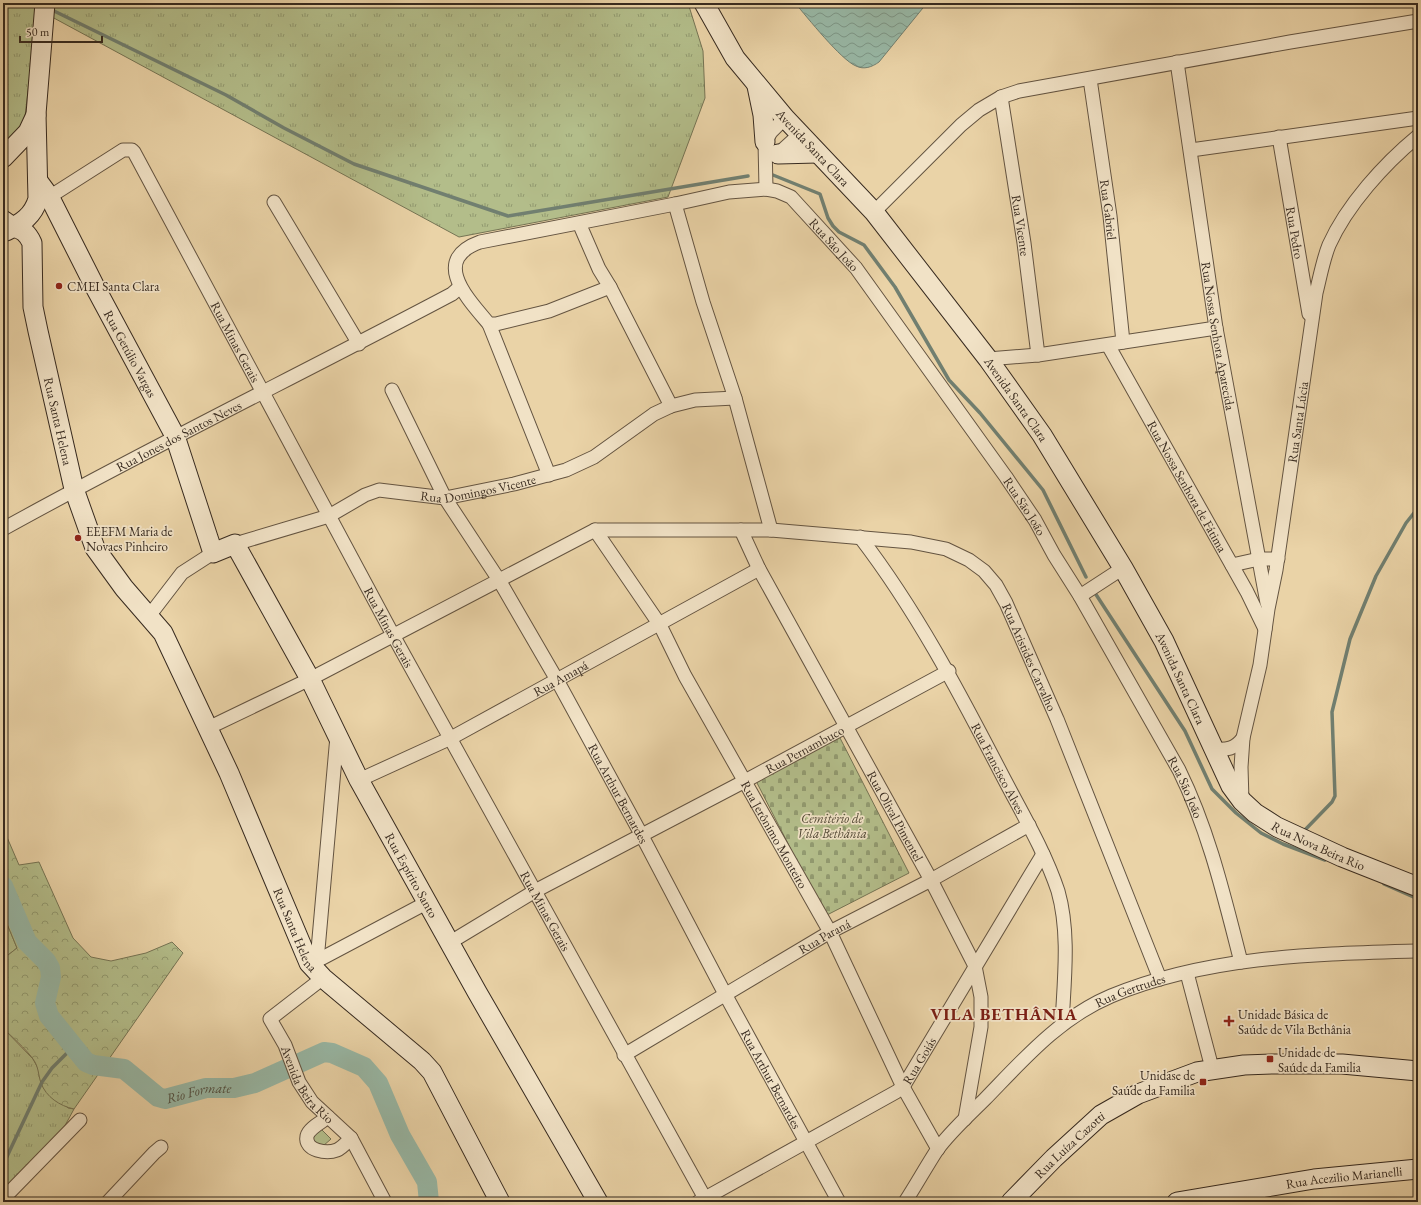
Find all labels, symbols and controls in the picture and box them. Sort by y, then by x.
scale bar [20,18,102,44]
text: 50 m [26,24,50,40]
street label: Avenida Santa Clara [772,105,854,190]
street label: Rua Gabriel [1096,178,1121,241]
street label: Rua Vicente [1008,194,1034,257]
street label: Rua Pedro [1282,205,1308,260]
street label: Rua São João [806,214,863,275]
street label: Rua Nossa Senhora Aparecida [1198,260,1240,412]
place label: CMEI Santa Clara [67,278,160,295]
marker: CMEI Santa Clara [54,281,64,291]
street label: Rua Minas Gerais [207,298,264,385]
street label: Rua Getúlio Vargas [100,307,161,400]
street label: Avenida Santa Clara [980,353,1053,445]
street label: Rua Santa Helena [40,375,77,468]
street label: Rua Santa Lúcia [1283,379,1312,464]
street label: Rua Jones dos Santos Neves [113,396,244,475]
street label: Rua Nossa Senhora de Fátima [1144,417,1232,556]
street label: Rua Domingos Vicente [419,470,537,506]
street label: Rua São João [1000,474,1050,538]
place label: EEEFM Maria de Novaes Pinheiro [86,523,173,555]
marker: EEEFM Maria de Novaes Pinheiro [73,533,83,543]
street label: Rua Minas Gerais [360,584,418,670]
street label: Rua Aristides Carvalho [999,600,1061,714]
street label: Avenida Santa Clara [1151,628,1210,728]
street label: Rua Amapá [530,656,592,700]
street label: Rua Francisco Alves [968,720,1030,817]
street label: Rua Pernambuco [762,721,847,777]
street label: Rua Arthur Bernardes [585,740,653,846]
street label: Rua São João [1164,753,1207,820]
street label: Rua Olival Pimentel [864,767,927,864]
street label: Rua Jerônimo Monteiro [737,777,812,891]
park label: Cemitério de Vila Bethânia [797,810,867,842]
street label: Rua Nova Beira Rio [1268,817,1368,874]
street label: Rua Espírito Santo [381,830,442,921]
street label: Rua Minas Gerais [517,868,575,954]
street label: Rua Santa Helena [270,885,322,976]
street label: Rua Paraná [795,914,854,958]
street label: Rua Gertrudes [1092,969,1167,1011]
district label: VILA BETHÂNIA [930,1003,1078,1025]
place label: Unidade Básica de Saúde de Vila Bethânia [1238,1006,1352,1038]
marker: Unidade Básica de Saúde de Vila Bethânia [1223,1015,1235,1027]
street label: Rua Arthur Bernardes [737,1026,806,1132]
street label: Rua Goiás [898,1034,940,1087]
street label: Avenida Beira Rio [277,1042,338,1127]
place label: Unidade de Saúde da Familia [1278,1044,1362,1076]
marker: Unidade de Saúde da Familia [1265,1054,1275,1064]
place label: Unidase de Saúde da Familia [1112,1067,1196,1099]
marker: Unidase de Saúde da Familia [1198,1077,1208,1087]
water label: Rio Formate [164,1079,231,1107]
street label: Rua Luíza Cazotti [1030,1106,1107,1182]
street label: Rua Acezilio Marianelli [1284,1162,1403,1192]

